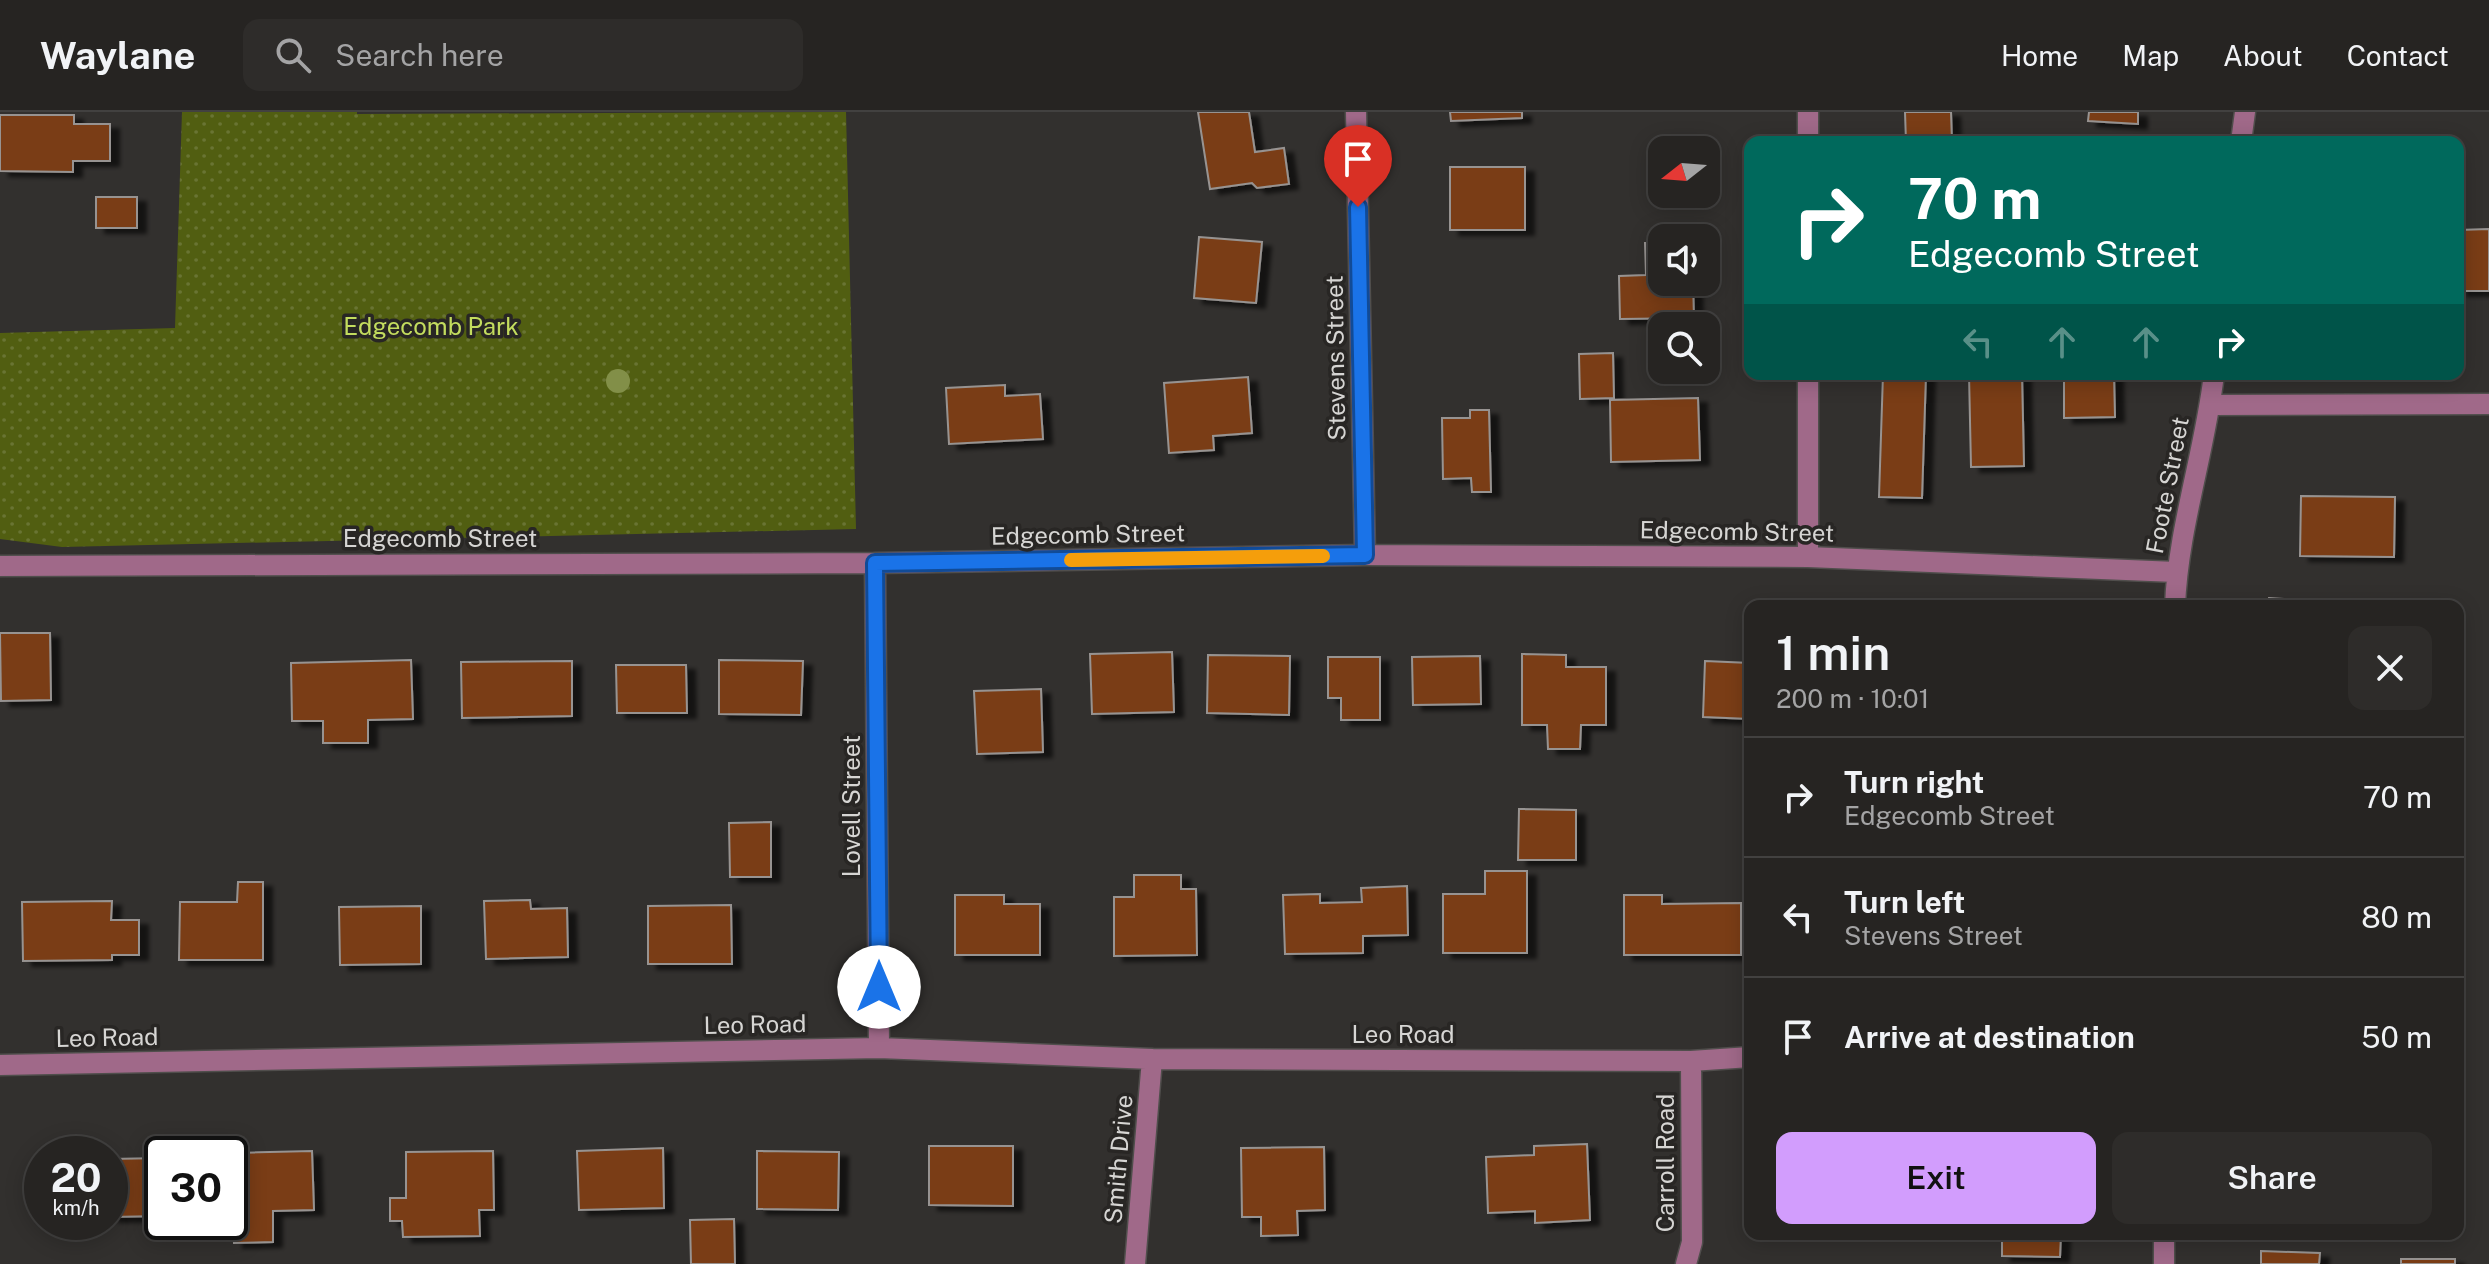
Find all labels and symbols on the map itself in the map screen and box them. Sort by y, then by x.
pin [1324,125,1392,207]
north arrow [1648,136,1720,208]
street label: Stevens Street [1320,275,1350,441]
park label: Edgecomb Park [343,312,519,340]
street label: Foote Street [2140,414,2194,556]
street label: Edgecomb Street [1639,515,1835,547]
street label: Edgecomb Street [990,518,1186,550]
street label: Edgecomb Street [343,524,537,552]
street label: Lovell Street [837,735,865,877]
position arrow [837,945,921,1029]
street label: Leo Road [703,1009,807,1039]
street label: Leo Road [1351,1020,1455,1048]
street label: Leo Road [55,1022,159,1052]
street label: Smith Drive [1098,1093,1138,1225]
street label: Carroll Road [1651,1094,1679,1232]
speed limit sign: 30 [144,1136,248,1240]

